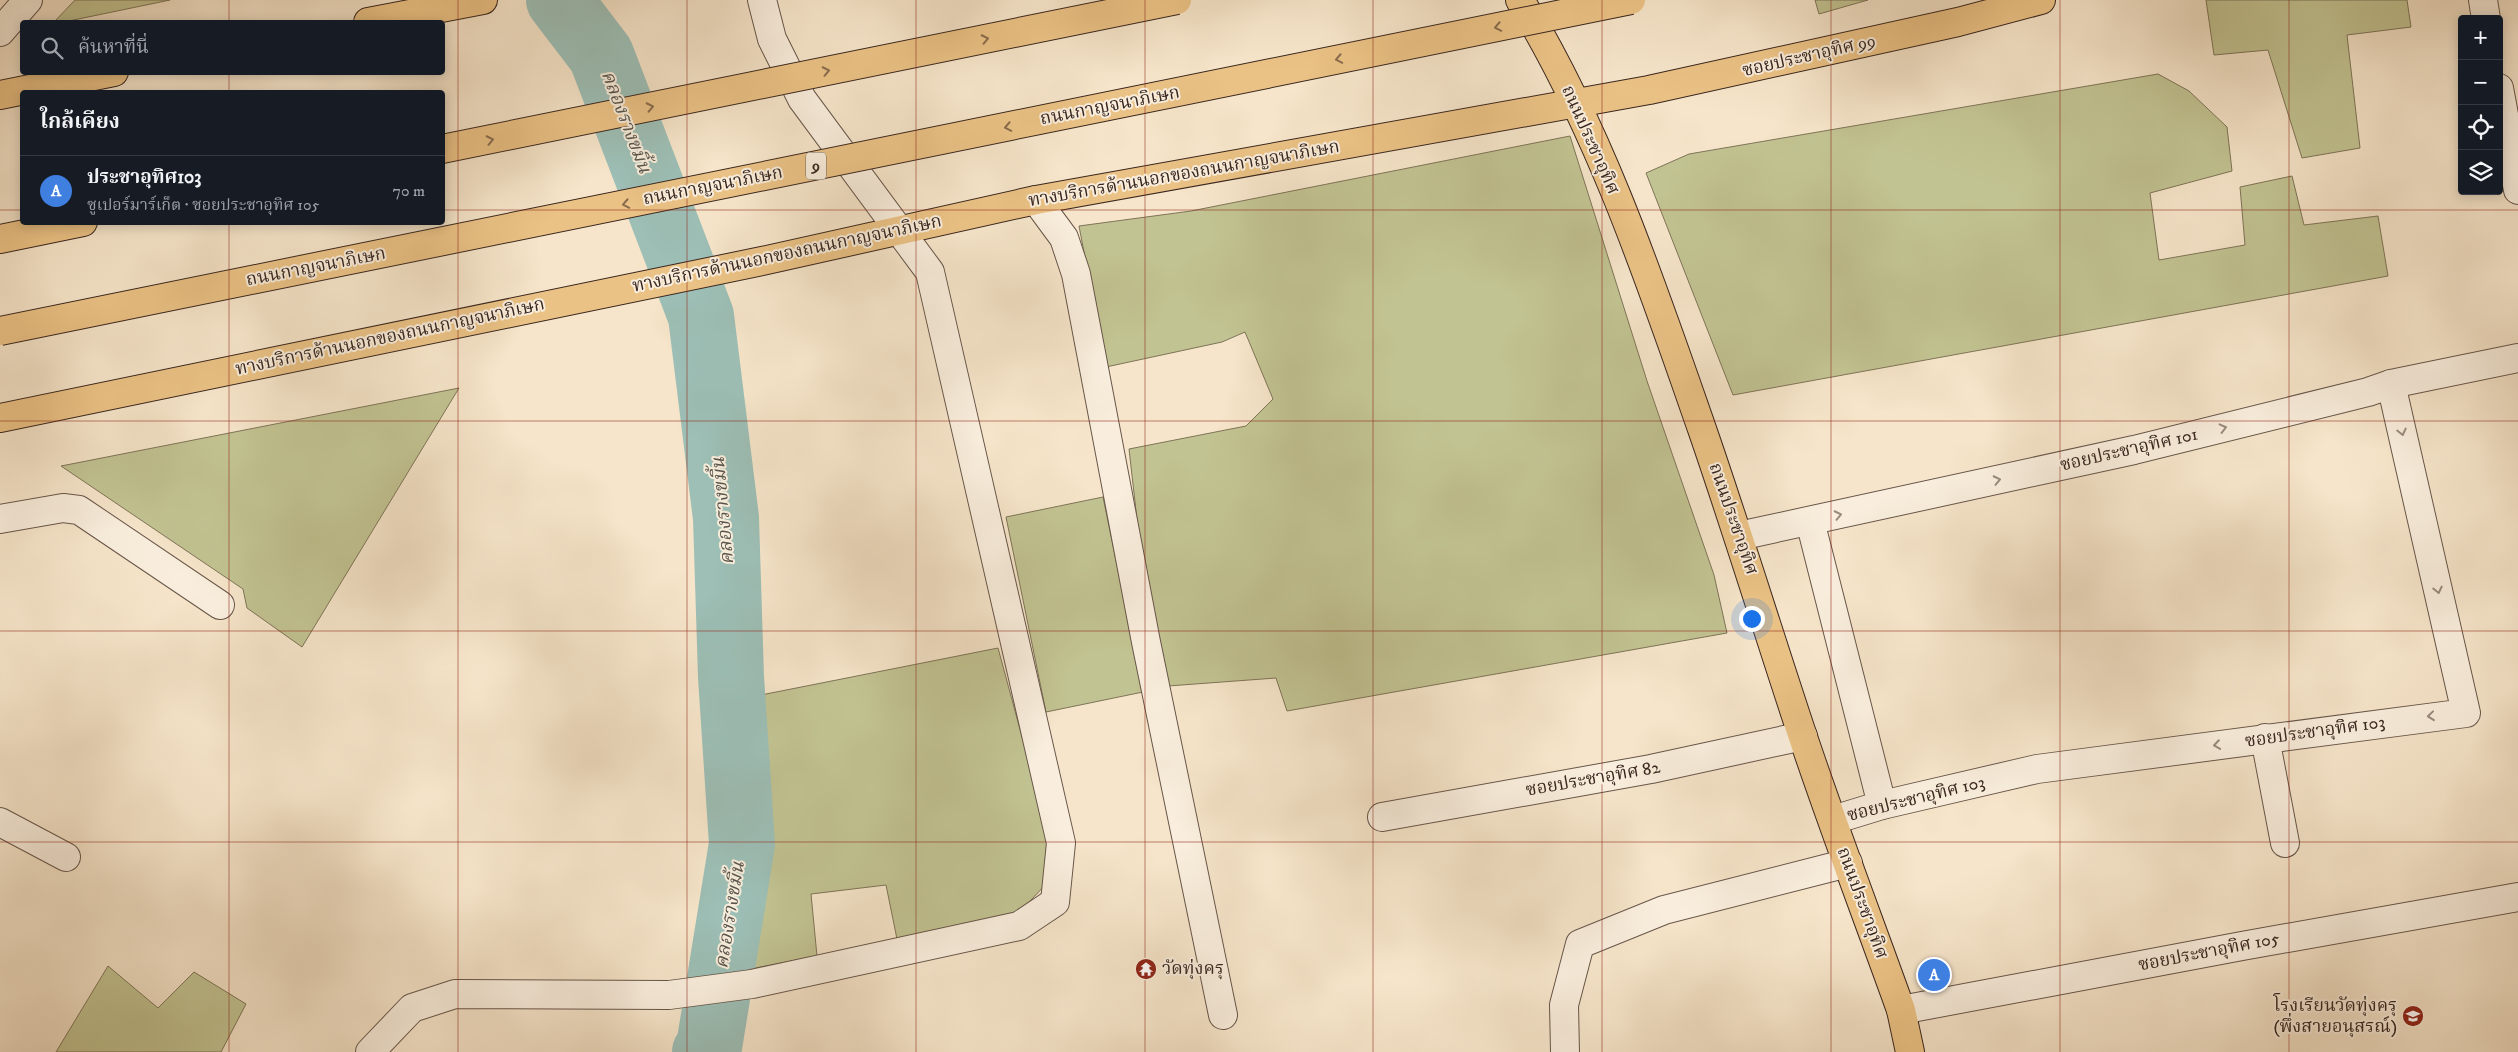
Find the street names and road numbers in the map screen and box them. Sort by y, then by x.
street label: ซอยประชาอุทิศ 99 [1740,30,1878,82]
street label: ถนนกาญจนาภิเษก [1038,82,1182,130]
street label: ถนนประชาอุทิศ [1556,82,1624,198]
street label: ทางบริการด้านนอกของถนนกาญจนาภิเษก [1027,136,1341,212]
road number: 9 [806,153,826,180]
street label: ถนนกาญจนาภิเษก [641,162,785,210]
street label: ทางบริการด้านนอกของถนนกาญจนาภิเษก [630,210,944,298]
street label: ถนนกาญจนาภิเษก [244,243,388,291]
street label: ทางบริการด้านนอกของถนนกาญจนาภิเษก [233,293,547,381]
street label: ซอยประชาอุทิศ 101 [2058,423,2200,477]
street label: ถนนประชาอุทิศ [1704,460,1763,578]
street label: ซอยประชาอุทิศ 103 [2244,711,2386,753]
street label: ซอยประชาอุทิศ 82 [1524,756,1662,802]
street label: ซอยประชาอุทิศ 103 [1845,771,1987,827]
street label: ถนนประชาอุทิศ [1832,844,1892,962]
street label: ซอยประชาอุทิศ 105 [2137,928,2282,976]

